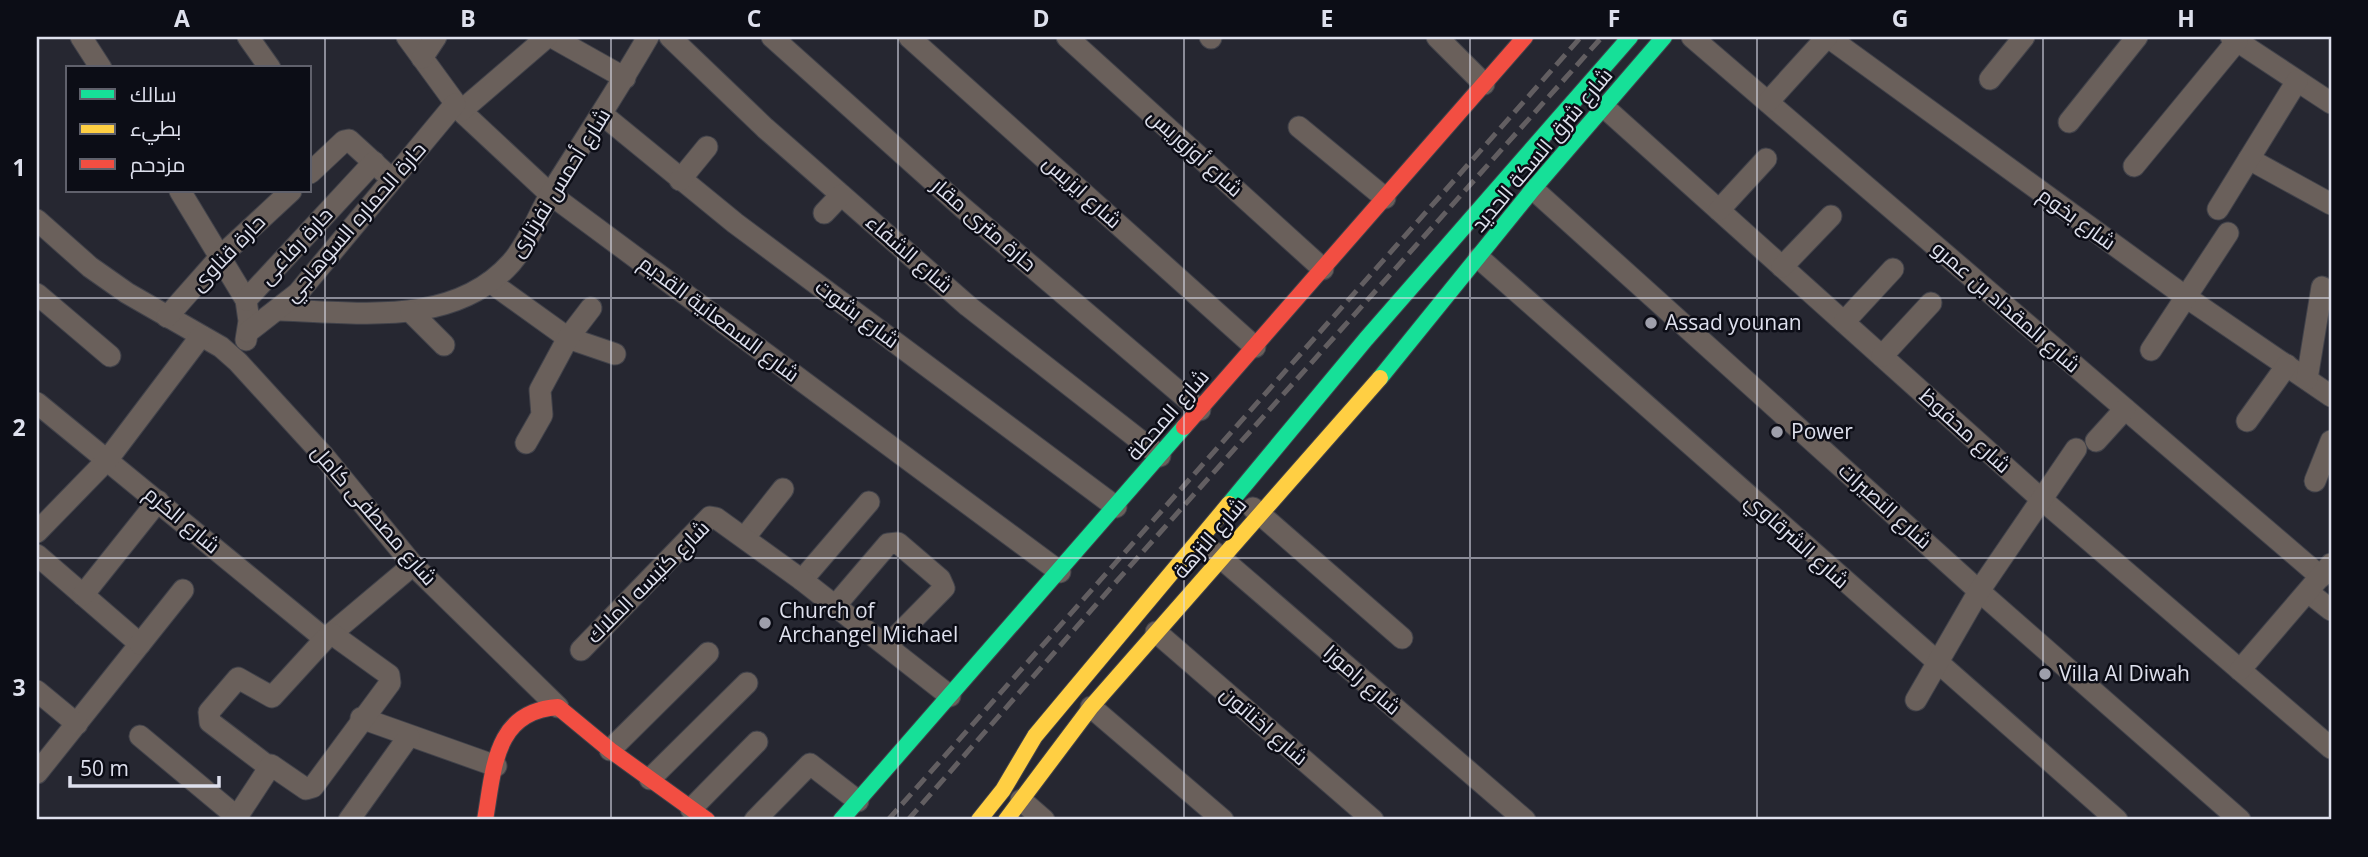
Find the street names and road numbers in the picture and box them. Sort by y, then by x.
street label: شارع شرق السكة الحديد [1464,61,1619,238]
street label: شارع أوزوريس [1141,102,1249,203]
street label: شارع أحمس نفرتارى [502,103,617,263]
street label: حارة الحماره السوهاجي [277,135,434,309]
street label: شارع ايزيس [1037,148,1128,235]
street label: حارة مترى مقار [926,170,1043,277]
street label: شارع بخوم [2032,181,2122,257]
street label: حارة رفاعى [252,200,338,290]
street label: حارة قناوى [184,208,271,297]
street label: شارع الشفاء [860,208,959,300]
street label: شارع المقداد بن عمرو [1926,234,2087,379]
street label: شارع السمعانية القديم [633,249,806,389]
street label: شارع بشوت [809,272,905,355]
street label: شارع المحطة [1120,363,1215,467]
street label: شارع محفوظ [1913,382,2017,480]
street label: شارع مصطفى كامل [305,438,444,591]
street label: شارع النصيرات [1832,456,1938,555]
street label: شارع الكرم [138,479,226,560]
street label: شارع الشرقاوي [1738,486,1856,597]
street label: شارع النزهة [1166,491,1253,585]
street label: شارع كنيسه الملاك [580,514,716,650]
street label: شارع راموزا [1317,638,1407,721]
street label: شارع اخناتون [1214,679,1314,772]

